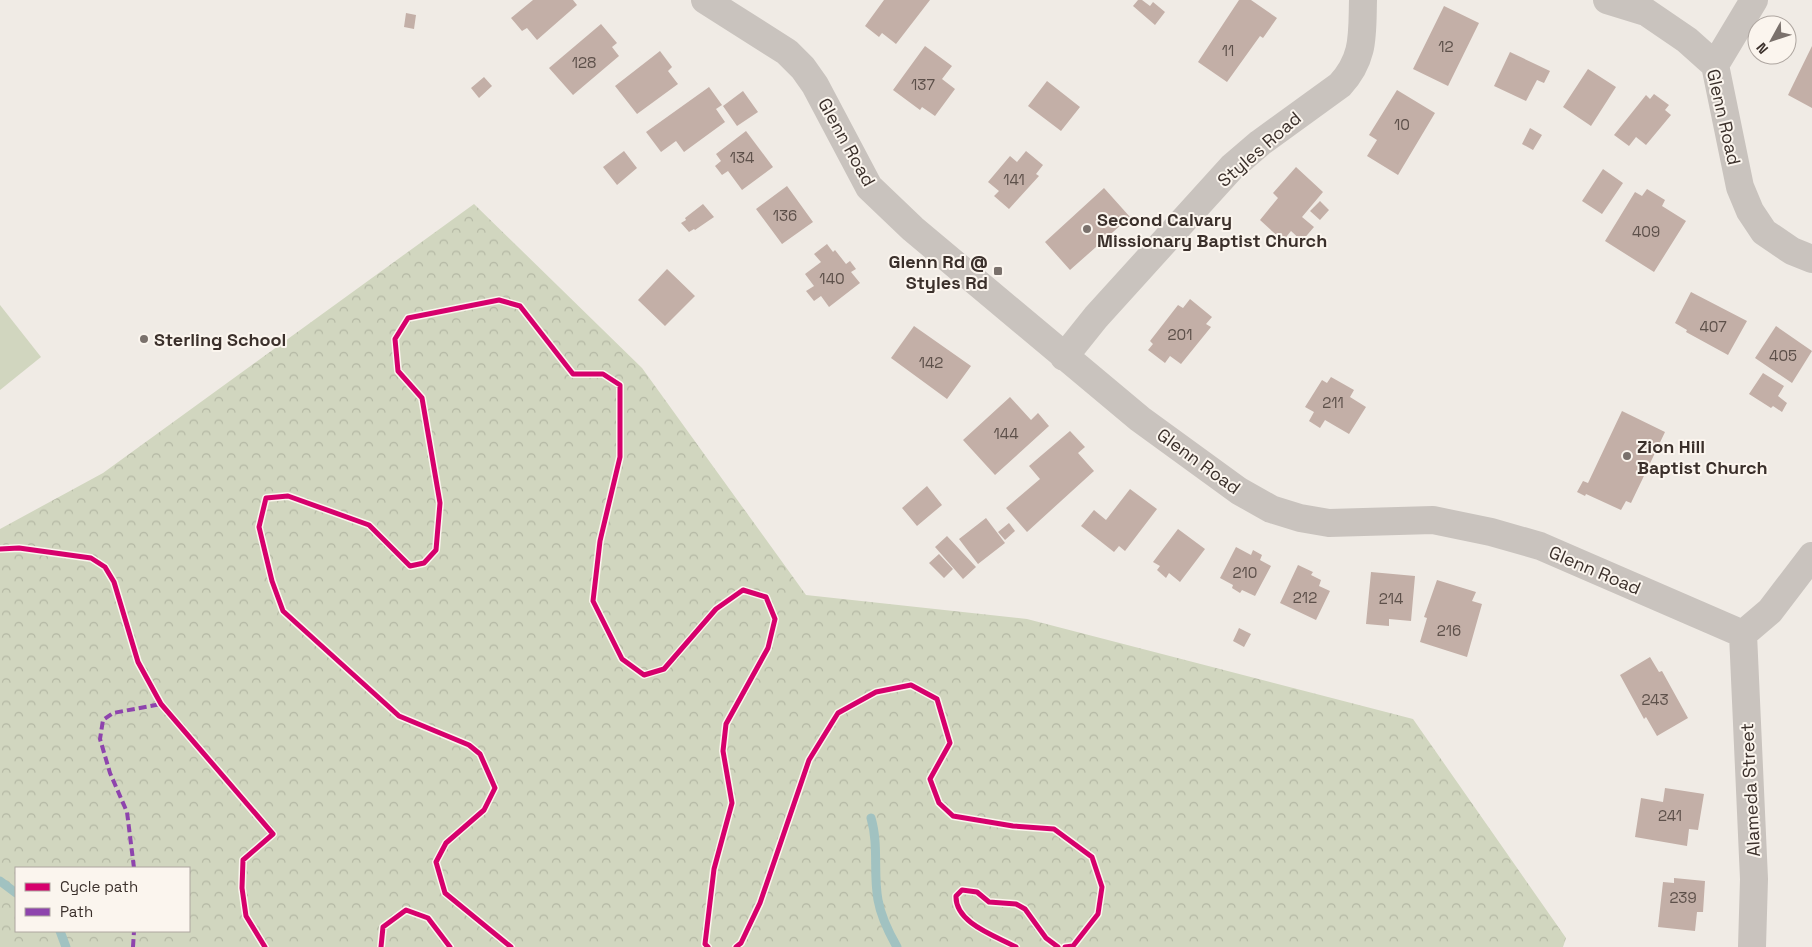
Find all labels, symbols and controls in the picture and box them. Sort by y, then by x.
north arrow [1747,15,1797,65]
house number: 12 [1438,37,1454,56]
text: N [1752,39,1772,58]
house number: 11 [1222,41,1234,60]
house number: 128 [572,53,596,72]
street label: Glenn Road [1702,67,1746,167]
house number: 137 [911,75,935,94]
street label: Glenn Road [813,94,881,190]
street label: Styles Road [1212,106,1306,192]
house number: 10 [1394,115,1410,134]
house number: 134 [730,148,754,167]
house number: 141 [1003,170,1025,189]
house number: 136 [773,206,797,225]
place label: Second Calvary Missionary Baptist Church [1097,208,1327,252]
house number: 409 [1632,222,1660,241]
marker: Second Calvary Missionary Baptist Church [1081,223,1093,235]
place label: Glenn Rd @ Styles Rd [888,250,988,294]
marker: Glenn Rd @ Styles Rd [992,265,1004,277]
house number: 140 [819,269,845,288]
house number: 407 [1699,317,1727,336]
house number: 201 [1168,325,1192,344]
place label: Sterling School [154,328,286,351]
marker: Sterling School [138,333,150,345]
house number: 405 [1769,346,1797,365]
house number: 142 [919,353,943,372]
house number: 211 [1322,393,1344,412]
street label: Glenn Road [1153,423,1245,499]
house number: 144 [993,424,1019,443]
place label: Zion Hill Baptist Church [1637,435,1768,479]
marker: Zion Hill Baptist Church [1621,450,1633,462]
street label: Glenn Road [1545,540,1645,600]
house number: 210 [1233,563,1257,582]
house number: 212 [1293,588,1317,607]
house number: 214 [1379,589,1403,608]
house number: 216 [1437,621,1461,640]
house number: 243 [1641,690,1669,709]
street label: Alameda Street [1735,723,1765,857]
house number: 241 [1658,806,1682,825]
legend [15,867,190,932]
text: Cycle path [60,877,138,896]
house number: 239 [1669,888,1697,907]
text: Path [60,902,93,921]

